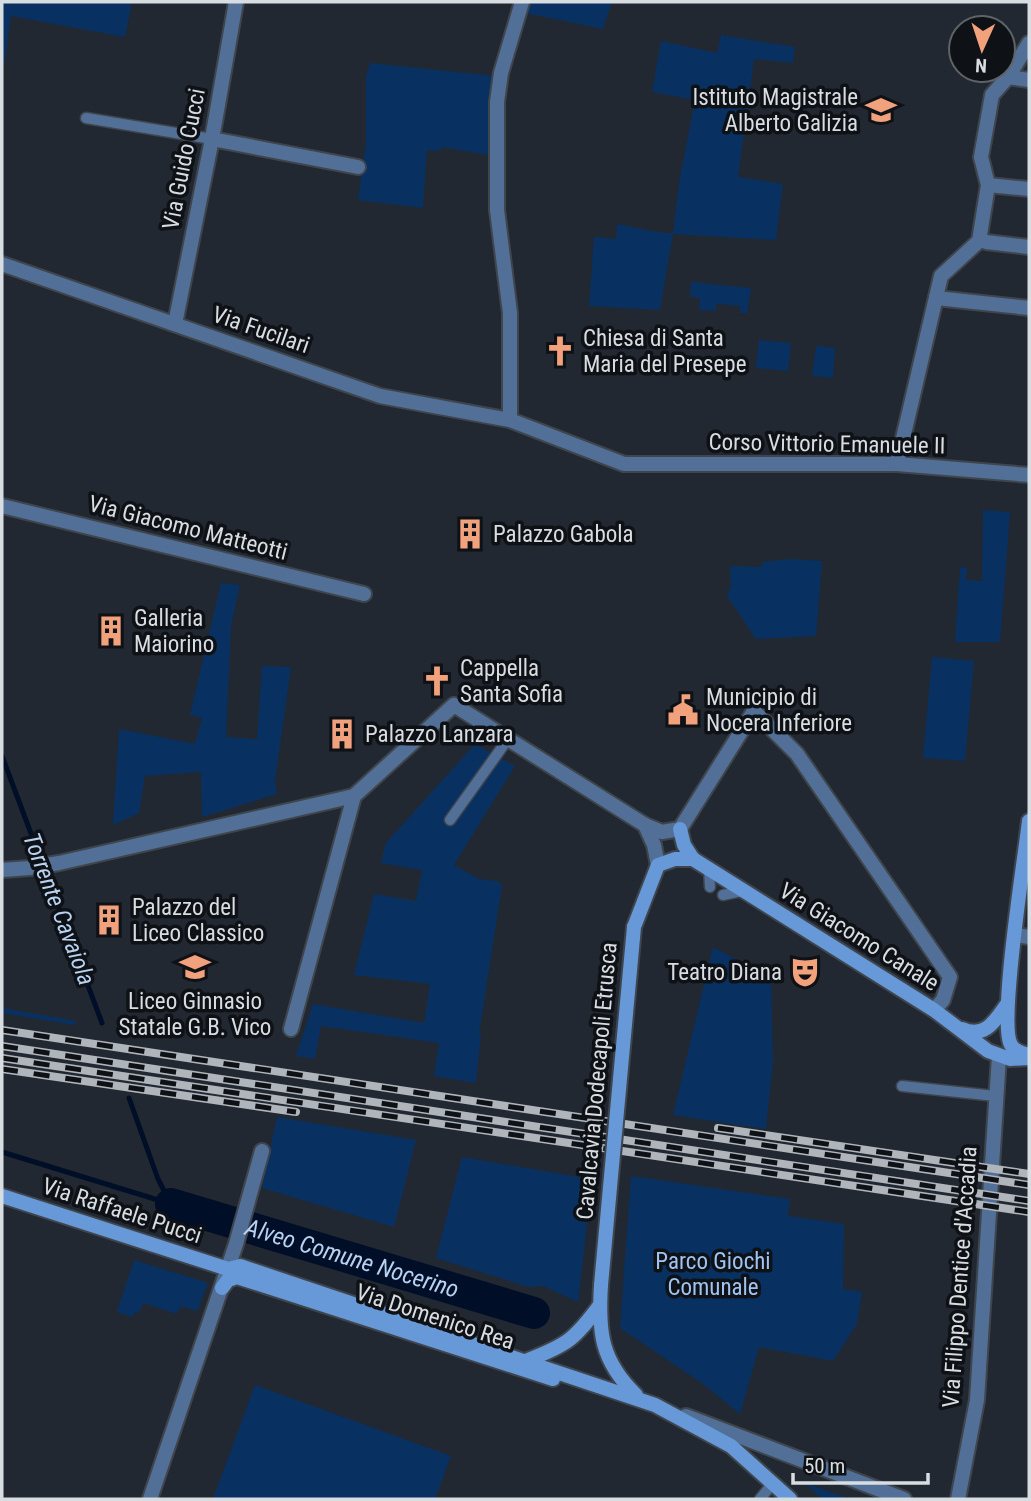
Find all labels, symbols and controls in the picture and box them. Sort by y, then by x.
north arrow [947,14,1017,84]
text: N [975,54,988,77]
place label: Istituto Magistrale Alberto Galizia [692,84,858,137]
street label: Via Guido Cucci [157,86,211,232]
school or university icon: Istituto Magistrale Alberto Galizia [864,93,898,127]
street label: Via Fucilari [209,301,313,359]
place label: Chiesa di Santa Maria del Presepe [583,325,746,378]
church icon: Chiesa di Santa Maria del Presepe [543,334,577,368]
street label: Corso Vittorio Emanuele II [708,428,946,460]
street label: Via Giacomo Matteotti [86,490,290,566]
building icon: Palazzo Gabola [453,517,487,551]
place label: Palazzo Gabola [493,521,634,548]
place label: Galleria Maiorino [134,605,214,658]
building icon: Galleria Maiorino [94,614,128,648]
place label: Cappella Santa Sofia [460,655,563,708]
church icon: Cappella Santa Sofia [420,664,454,698]
place label: Municipio di Nocera Inferiore [706,684,852,737]
public building icon: Municipio di Nocera Inferiore [666,693,700,727]
building icon: Palazzo Lanzara [325,717,359,751]
place label: Palazzo Lanzara [365,721,514,748]
water label: Torrente Cavaiola [17,829,101,989]
street label: Via Giacomo Canale [774,877,944,997]
place label: Palazzo del Liceo Classico [132,894,264,947]
building icon: Palazzo del Liceo Classico [92,903,126,937]
street label: Cavalcavia Dodecapoli Etrusca [571,941,623,1221]
school or university icon: Liceo Ginnasio Statale G.B. Vico [178,950,212,984]
theatre icon: Teatro Diana [788,955,822,989]
place label: Teatro Diana [667,959,782,986]
place label: Liceo Ginnasio Statale G.B. Vico [119,988,271,1041]
street label: Via Filippo Dentice d'Accadia [937,1145,983,1409]
street label: Via Raffaele Pucci [39,1173,205,1249]
water label: Alveo Comune Nocerino [241,1213,462,1304]
park label: Parco Giochi Comunale [655,1248,771,1301]
street label: Via Domenico Rea [352,1279,518,1355]
scale bar [793,1442,928,1486]
text: 50 m [804,1454,845,1478]

